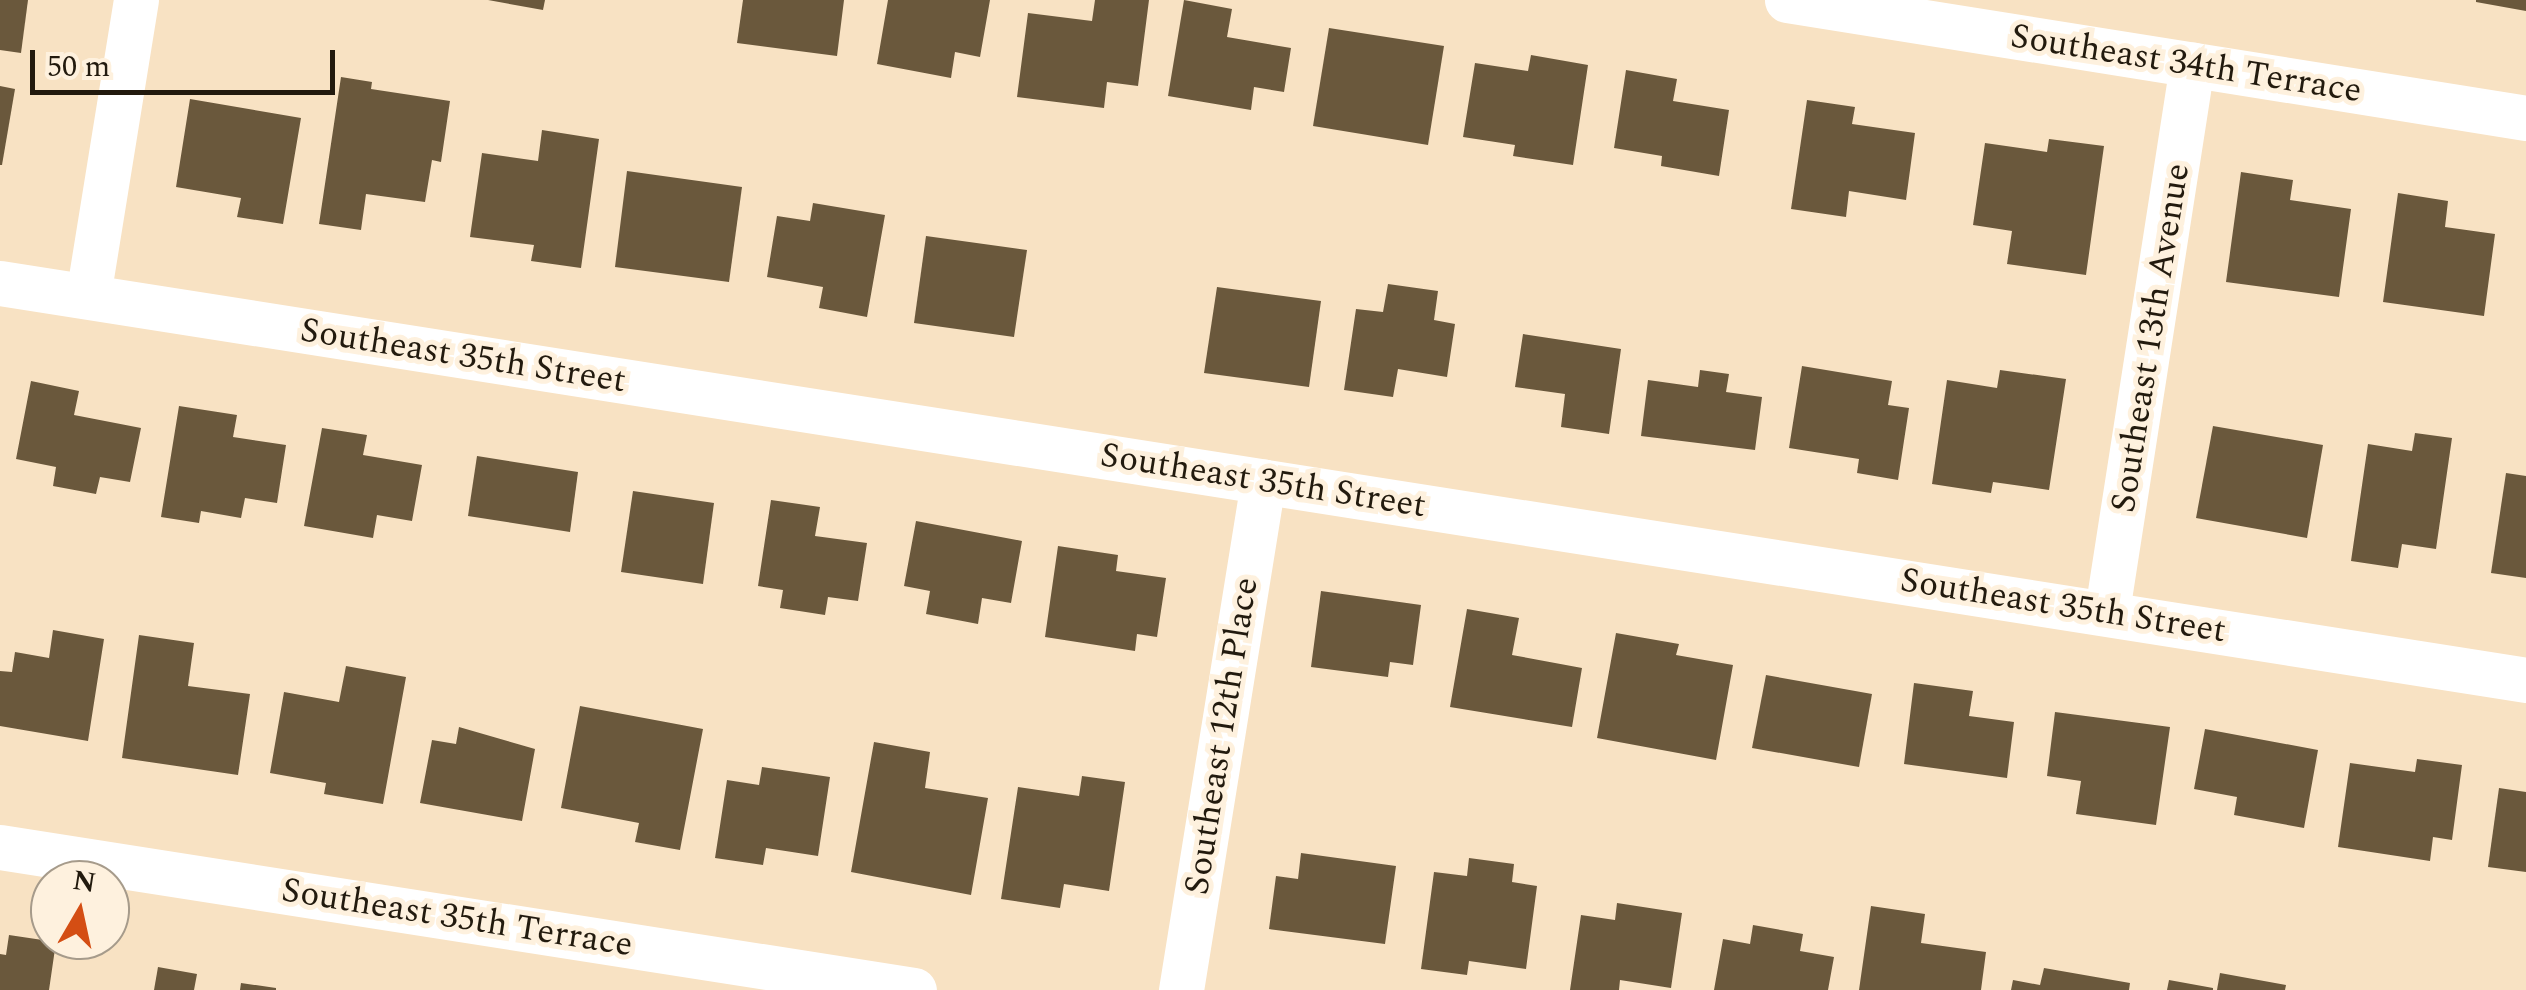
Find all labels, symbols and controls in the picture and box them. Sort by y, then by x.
street label: Southeast 34th Terrace [2007,15,2365,113]
scale bar [35,30,340,92]
text: 50 m [47,44,110,90]
street label: Southeast 13th Avenue [2103,161,2199,515]
street label: Southeast 35th Street [297,310,629,402]
street label: Southeast 35th Street [1097,435,1429,527]
street label: Southeast 35th Street [1897,560,2229,652]
street label: Southeast 12th Place [1176,574,1268,898]
text: N [70,859,99,905]
north arrow [30,860,130,960]
street label: Southeast 35th Terrace [278,869,636,967]

